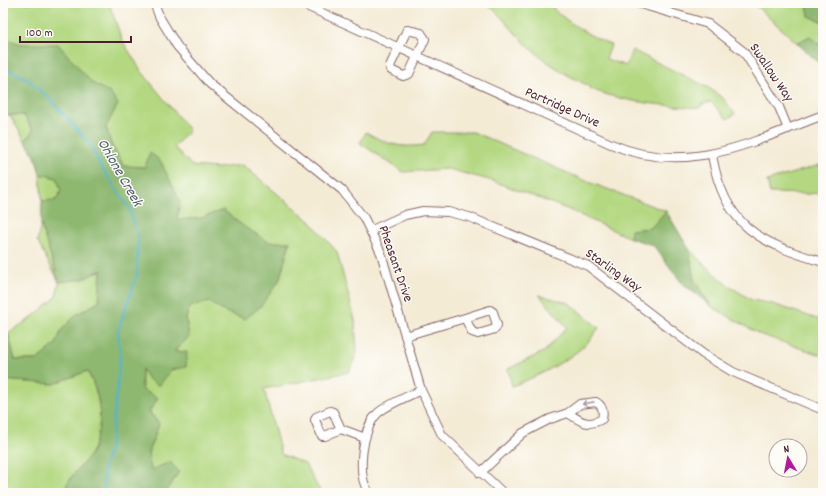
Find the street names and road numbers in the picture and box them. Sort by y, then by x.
street label: Swallow Way [744,40,798,107]
street label: Partridge Drive [521,83,603,133]
street label: Pheasant Drive [373,223,417,305]
street label: Starling Way [581,244,646,298]

